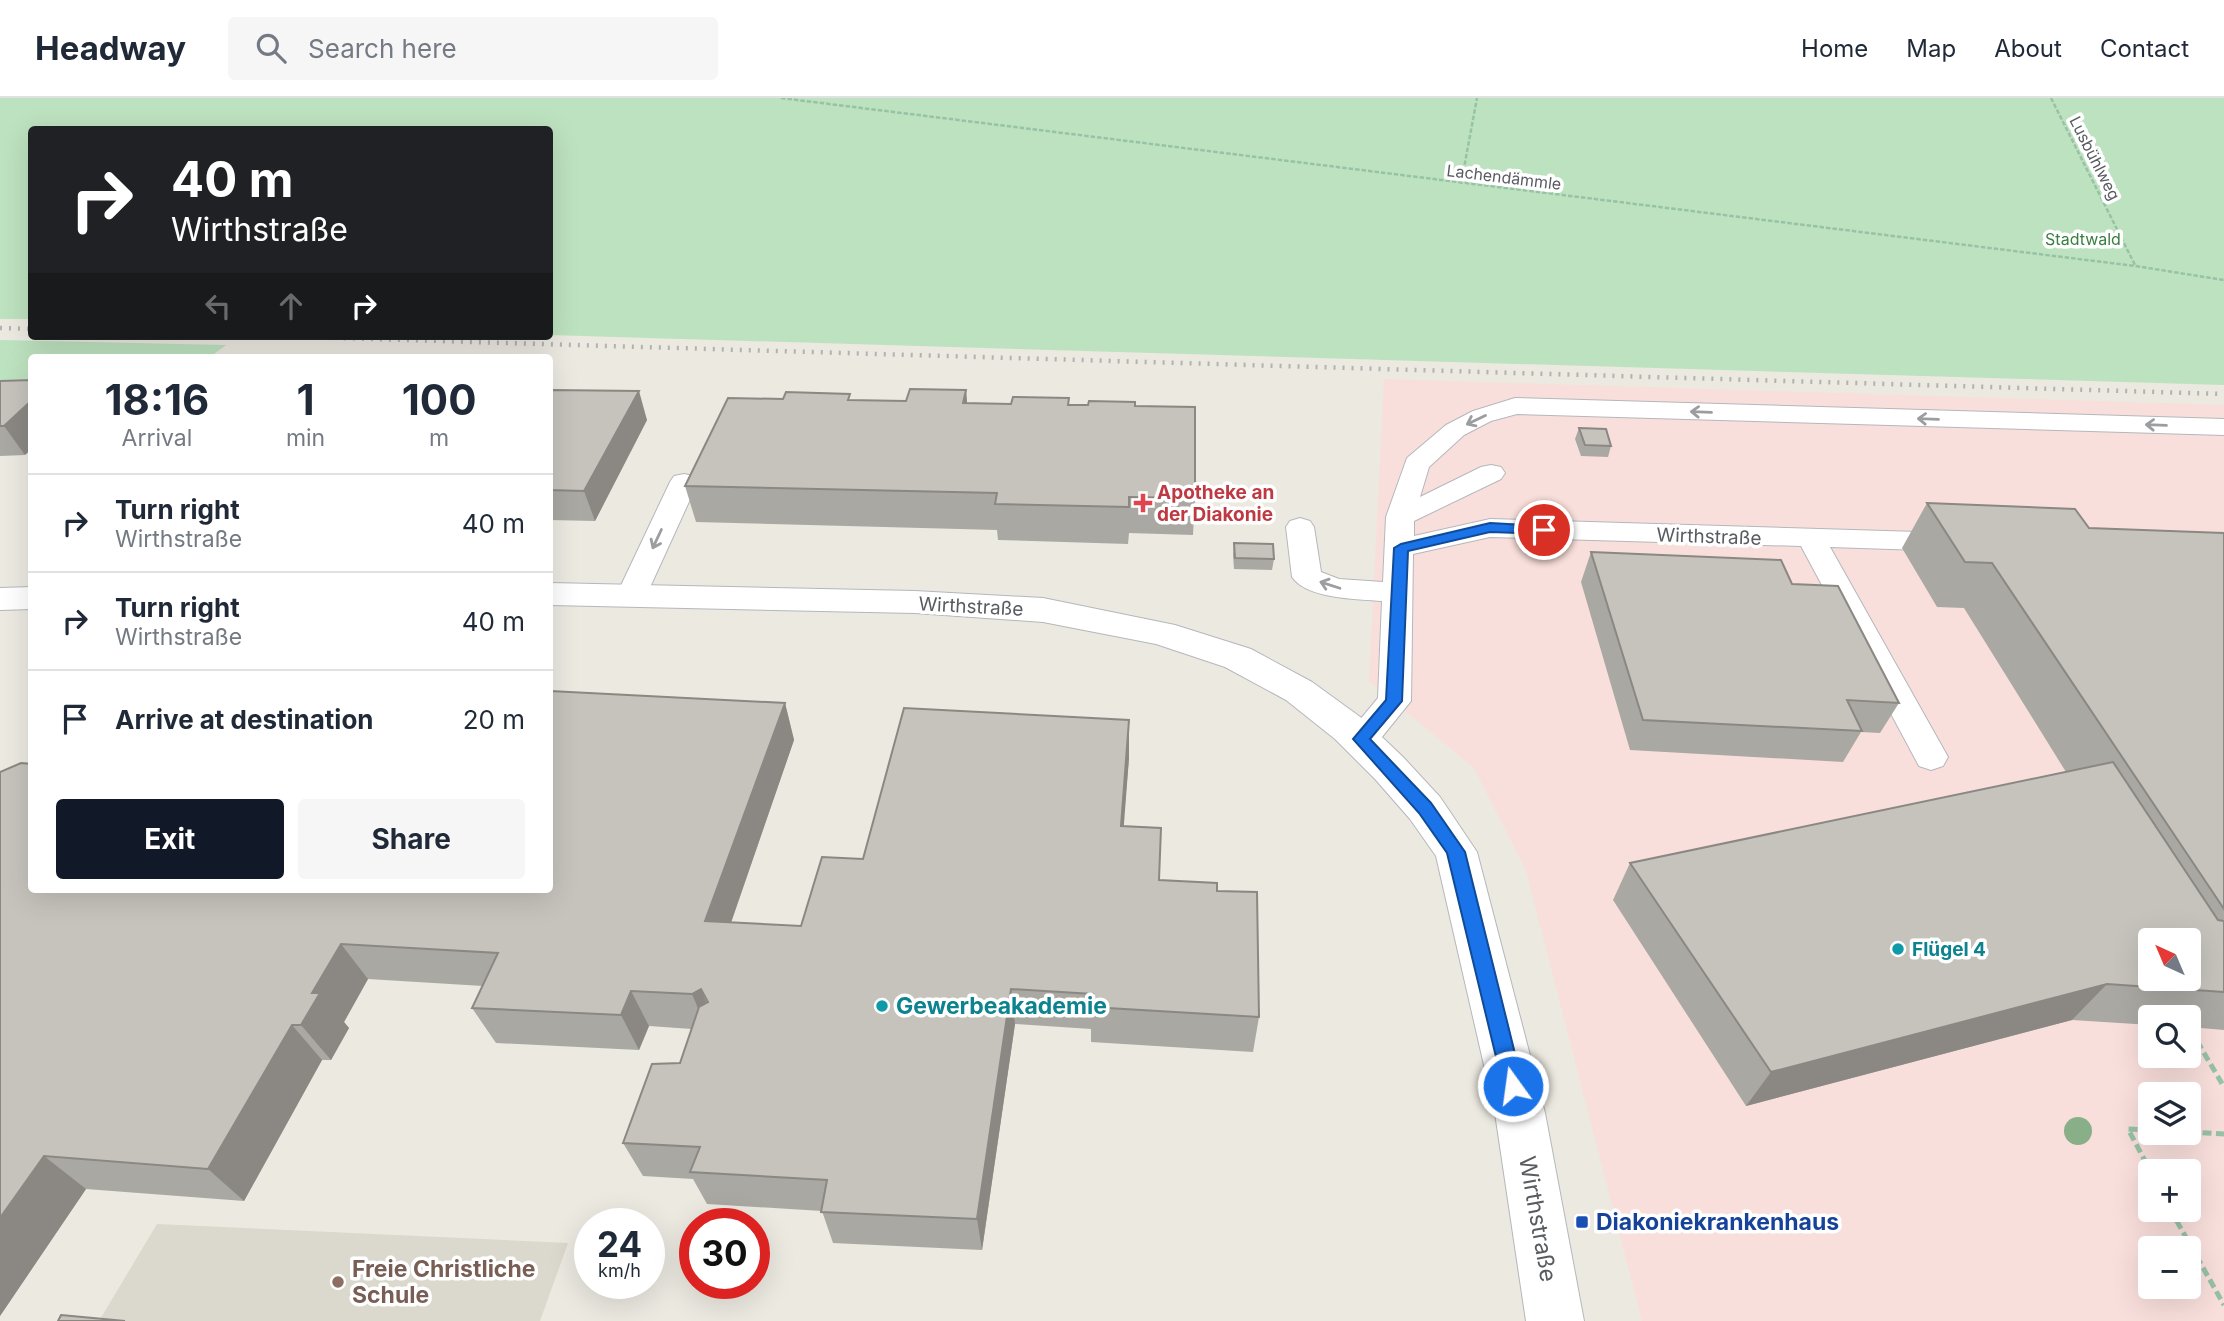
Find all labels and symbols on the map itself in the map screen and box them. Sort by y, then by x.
street label: Lusbühlweg [2065,113,2125,203]
street label: Lachendämmle [1445,160,1563,194]
park label: Stadtwald [2045,229,2121,249]
one-way arrow [1690,405,1713,419]
one-way arrow [1917,412,1940,425]
one-way arrow [1466,413,1487,427]
one-way arrow [2145,419,2168,432]
place label: Apotheke an der Diakonie [1157,481,1274,526]
marker: Apotheke an der Diakonie [1135,495,1151,511]
pin [1514,500,1574,560]
street label: Wirthstraße [1656,523,1762,550]
one-way arrow [650,528,664,549]
one-way arrow [1320,578,1342,591]
street label: Wirthstraße [918,592,1024,621]
north arrow [2138,928,2202,990]
place label: Flügel 4 [1912,938,1986,961]
marker: Flügel 4 [1890,941,1906,957]
place label: Gewerbeakademie [896,992,1107,1020]
marker: Gewerbeakademie [874,998,890,1014]
position arrow [1476,1049,1550,1123]
street label: Wirthstraße [1513,1154,1563,1284]
speed limit sign: 30 [679,1208,770,1299]
place label: Diakoniekrankenhaus [1596,1208,1839,1236]
marker: Diakoniekrankenhaus [1574,1214,1590,1230]
place label: Freie Christliche Schule [352,1255,535,1309]
marker: Freie Christliche Schule [330,1274,346,1290]

